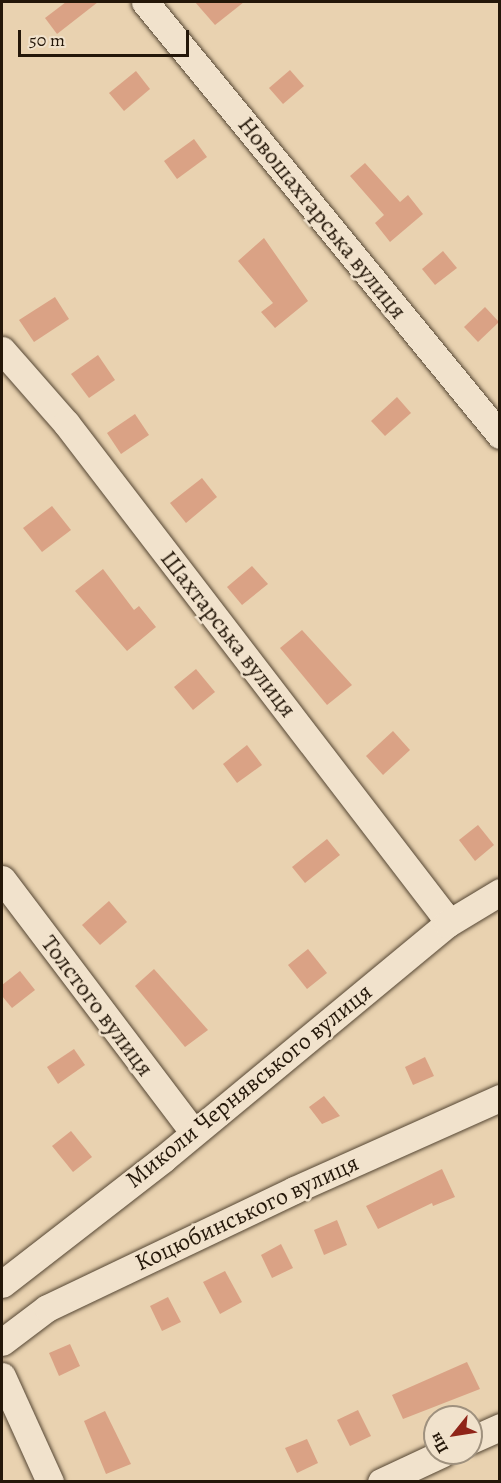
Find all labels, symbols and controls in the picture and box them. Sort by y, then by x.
scale bar [21,18,192,56]
text: 50 m [29,28,65,52]
street label: Новошахтарська вулиця [232,111,412,325]
street label: Шахтарська вулиця [154,545,302,723]
street label: Толстого вулиця [35,930,159,1082]
street label: Миколи Чернявського вулиця [120,978,378,1194]
street label: Коцюбинського вулиця [131,1149,363,1277]
north arrow [423,1405,483,1465]
text: Пн [424,1428,454,1458]

